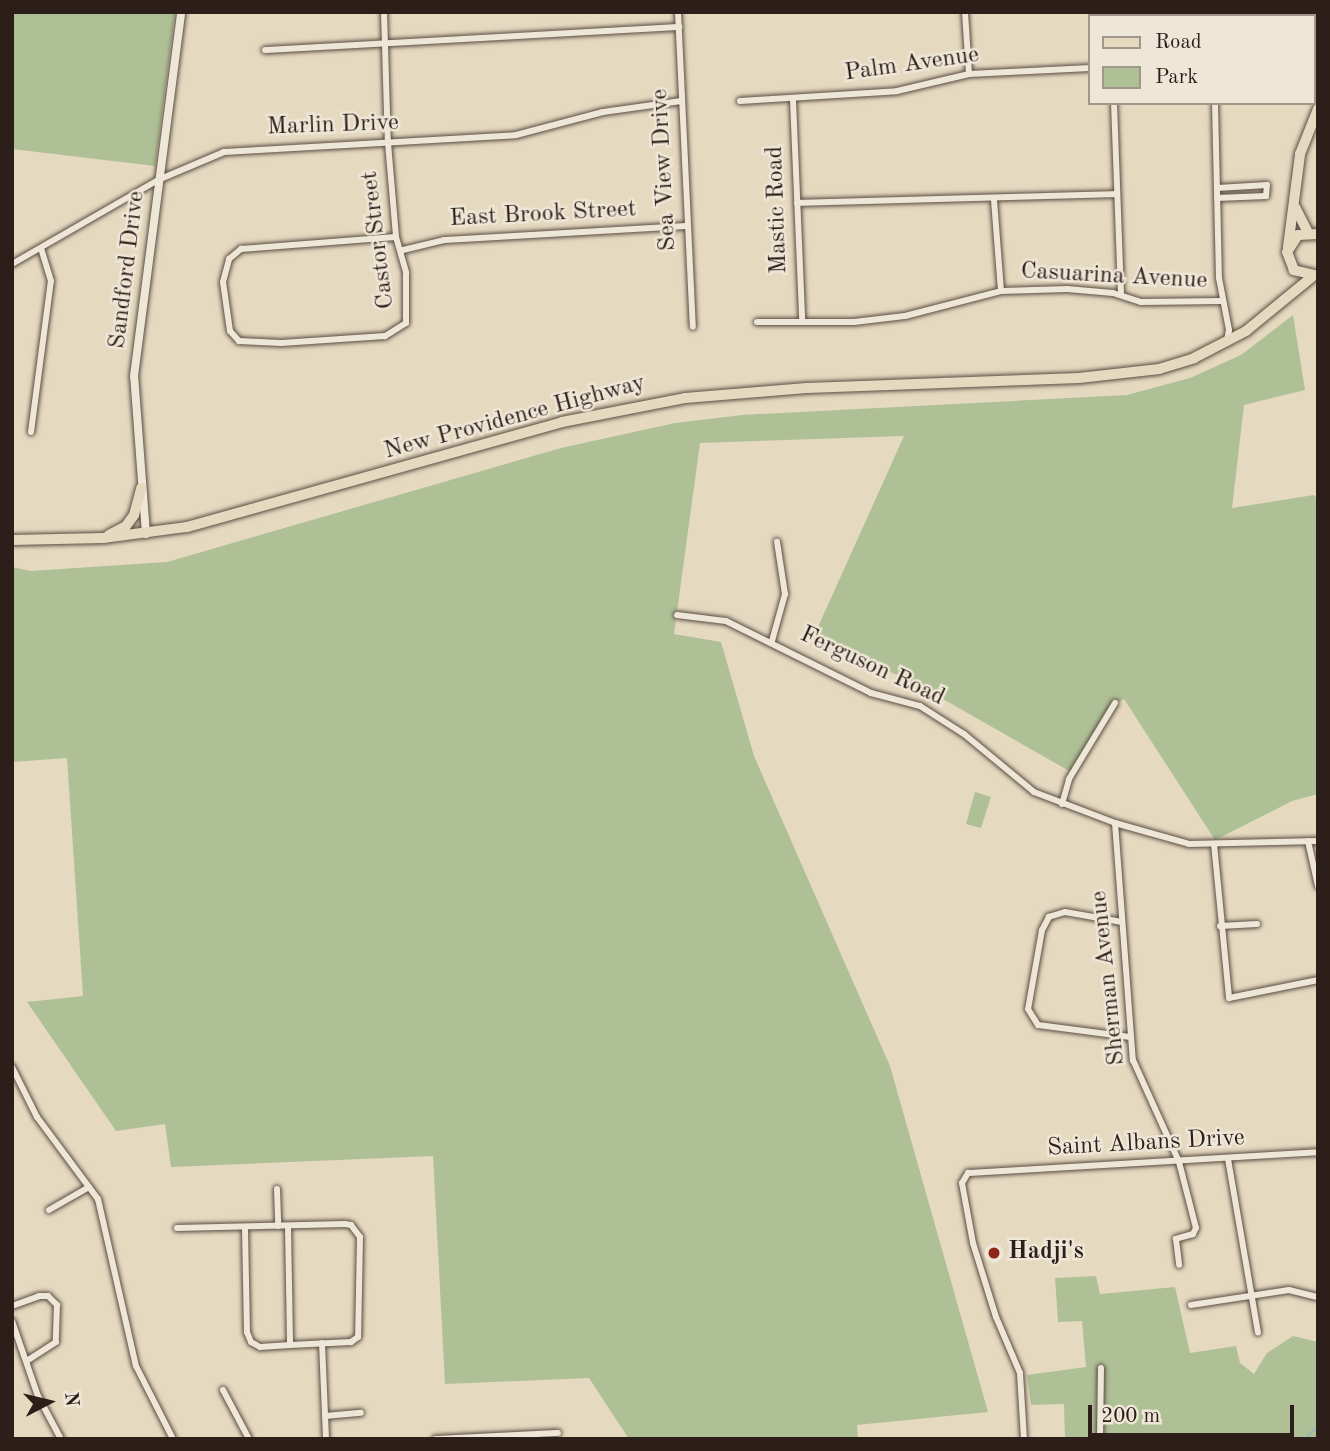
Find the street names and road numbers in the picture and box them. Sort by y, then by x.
street label: Palm Avenue [843,41,981,89]
street label: Sea View Drive [646,88,684,252]
street label: Marlin Drive [266,109,400,143]
street label: Mastic Road [761,146,795,274]
street label: Castor Street [356,169,402,311]
street label: Sandford Drive [104,189,152,351]
street label: East Brook Street [449,196,637,234]
street label: Casuarina Avenue [1020,258,1208,296]
street label: New Providence Highway [381,369,649,467]
street label: Ferguson Road [795,621,949,713]
street label: Sherman Avenue [1085,889,1133,1067]
street label: Saint Albans Drive [1046,1124,1246,1164]

